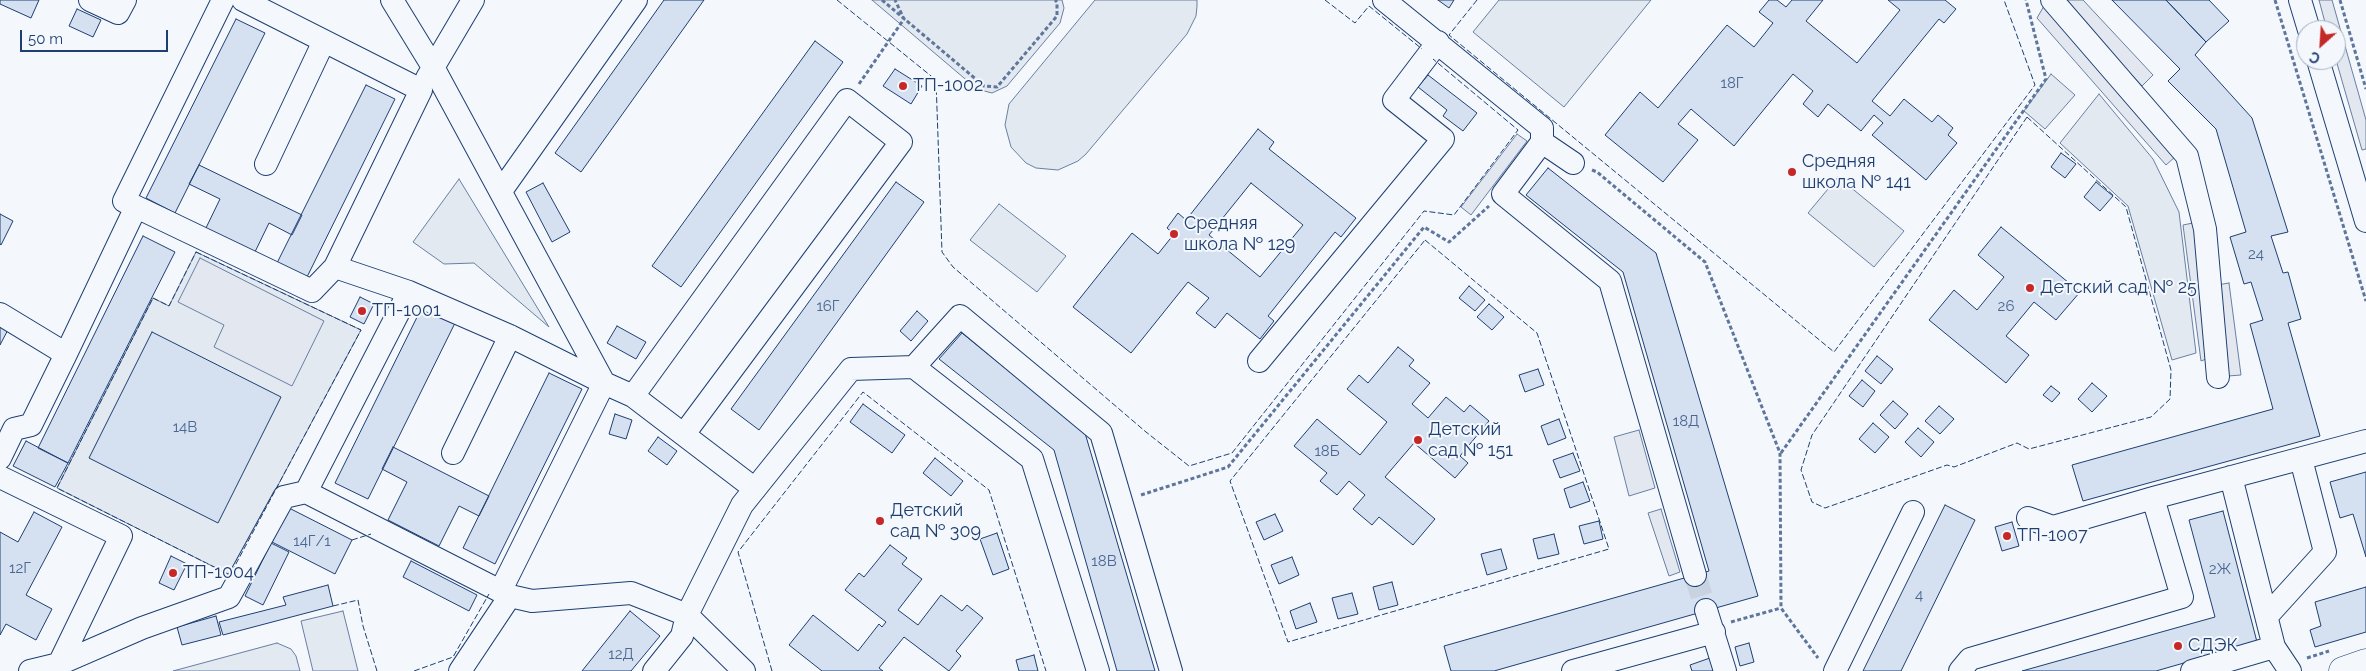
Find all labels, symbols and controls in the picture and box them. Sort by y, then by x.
scale bar [22,20,170,52]
north arrow [2296,20,2346,70]
text: 50 m [28,30,63,48]
text: С [2307,48,2323,67]
house number: 18Г [1720,74,1744,92]
place label: ТП-1002 [913,75,983,97]
marker: ТП-1002 [897,80,909,92]
place label: Средняя школа № 141 [1802,151,1911,193]
marker: Средняя школа № 141 [1786,166,1798,178]
place label: Средняя школа № 129 [1184,213,1295,255]
marker: Средняя школа № 129 [1168,228,1180,240]
house number: 24 [2248,245,2264,263]
place label: Детский сад № 25 [2040,277,2197,299]
marker: Детский сад № 25 [2024,282,2036,294]
house number: 16Г [816,297,840,315]
house number: 26 [1998,297,2014,315]
place label: ТП-1001 [372,300,441,322]
marker: ТП-1001 [356,305,368,317]
house number: 18Д [1673,412,1699,430]
house number: 14В [173,418,197,436]
place label: Детский сад № 151 [1428,419,1513,462]
marker: Детский сад № 151 [1412,434,1424,446]
house number: 18Б [1314,442,1340,460]
place label: Детский сад № 309 [890,500,981,542]
marker: Детский сад № 309 [874,515,886,527]
place label: ТП-1007 [2017,525,2088,547]
marker: ТП-1007 [2001,530,2013,542]
house number: 14Г/1 [293,532,331,550]
house number: 18В [1091,552,1117,570]
house number: 12Г [9,559,31,577]
house number: 2Ж [2209,560,2231,578]
place label: ТП-1004 [183,562,254,584]
marker: ТП-1004 [167,567,179,579]
house number: 4 [1915,586,1923,604]
place label: СДЭК [2188,635,2238,657]
marker: СДЭК [2172,640,2184,652]
house number: 12Д [608,645,634,663]

